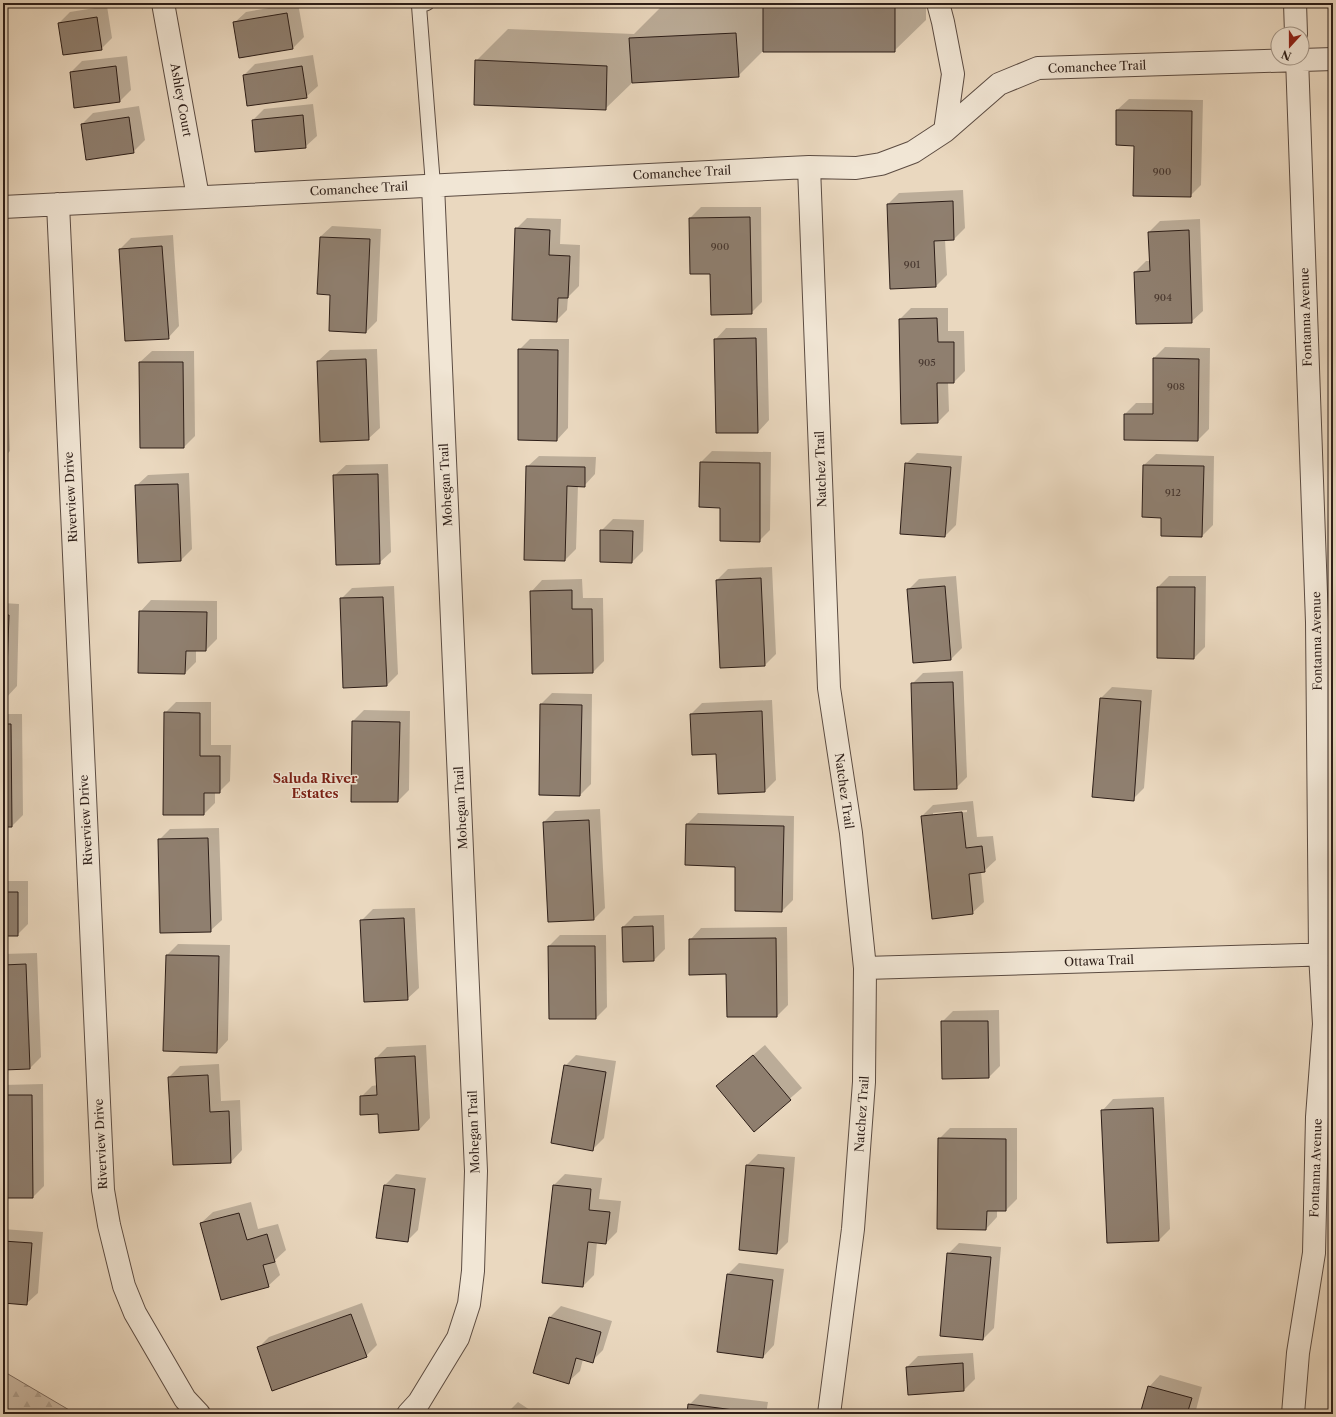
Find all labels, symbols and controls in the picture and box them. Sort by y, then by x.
north arrow [1270,26,1310,66]
text: N [1279,47,1293,64]
street label: Comanchee Trail [1047,57,1147,76]
street label: Ashley Court [167,61,195,139]
street label: Comanchee Trail [632,162,732,183]
house number: 900 [1153,165,1171,178]
street label: Comanchee Trail [309,178,409,199]
house number: 900 [711,240,729,253]
house number: 901 [904,258,921,271]
street label: Fontanna Avenue [1296,267,1315,367]
house number: 904 [1154,291,1172,304]
house number: 905 [918,356,936,369]
house number: 908 [1167,380,1185,393]
street label: Natchez Trail [812,430,829,508]
street label: Mohegan Trail [436,443,455,527]
street label: Riverview Drive [61,451,80,543]
house number: 912 [1165,486,1181,499]
street label: Fontanna Avenue [1308,591,1325,691]
street label: Natchez Trail [832,752,857,830]
street label: Mohegan Trail [451,766,470,850]
district label: Saluda River Estates [273,770,358,801]
street label: Riverview Drive [76,774,95,866]
street label: Ottawa Trail [1064,952,1135,969]
street label: Natchez Trail [851,1075,872,1153]
street label: Mohegan Trail [465,1090,482,1174]
street label: Riverview Drive [91,1098,110,1190]
street label: Fontanna Avenue [1306,1118,1325,1218]

